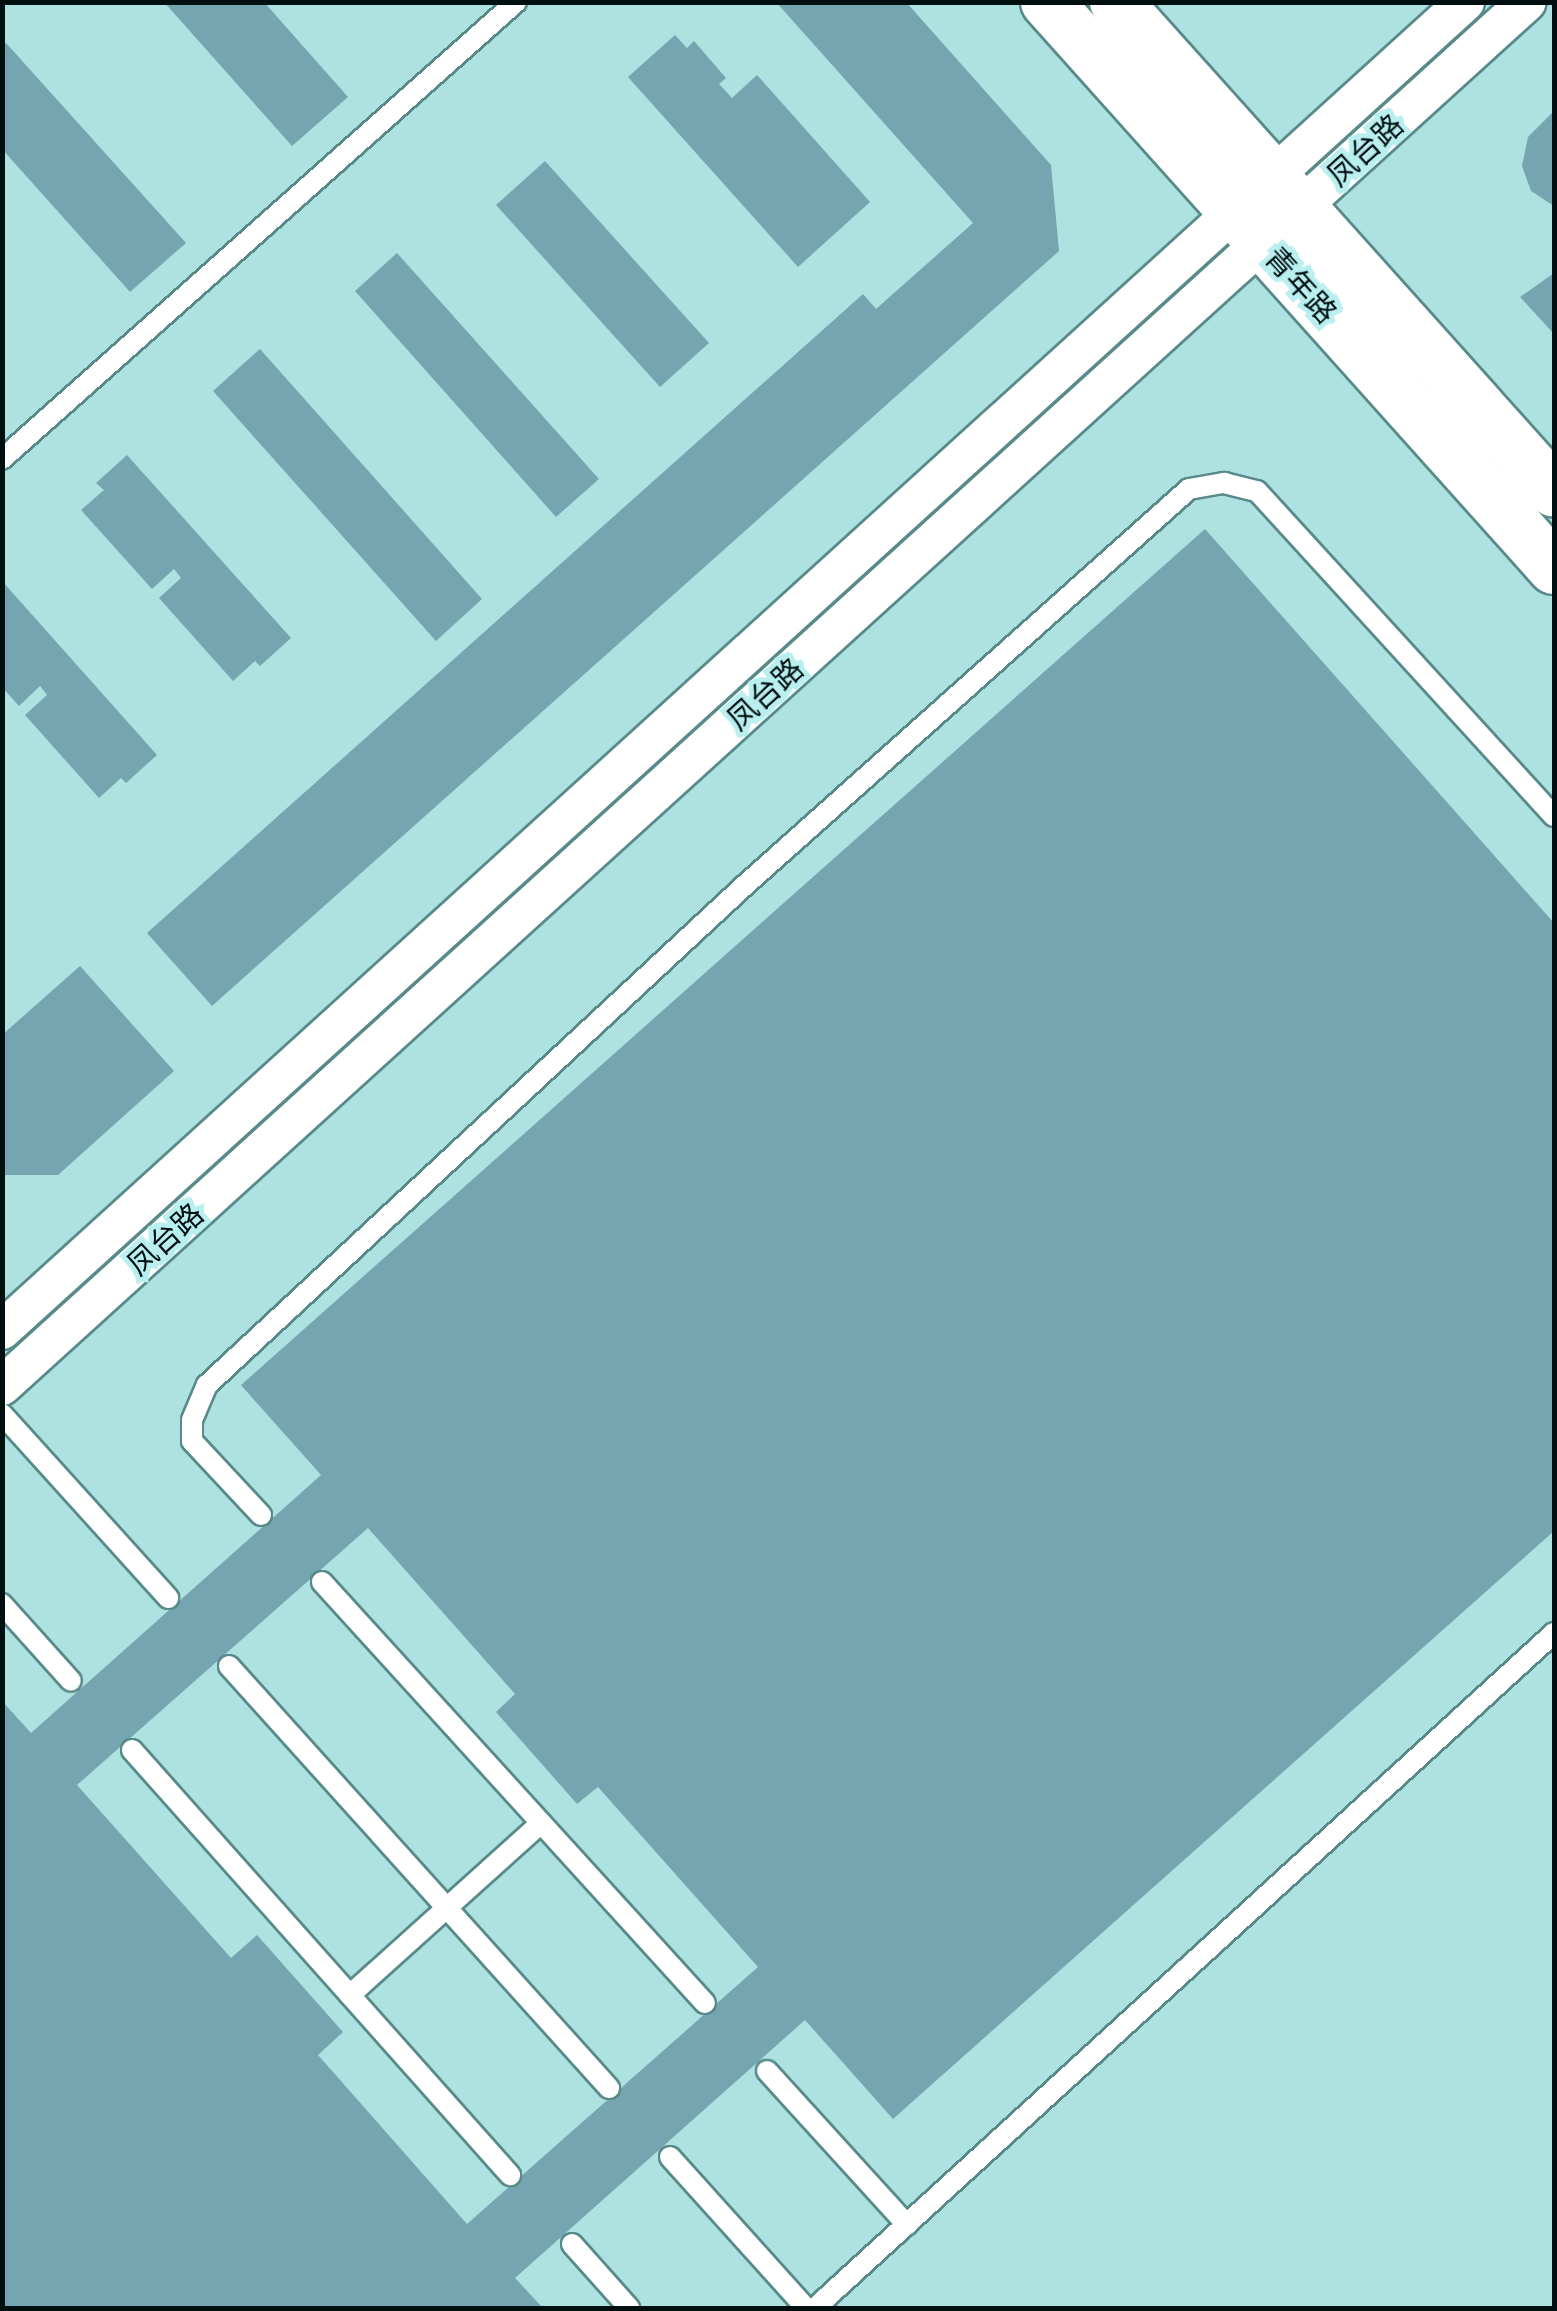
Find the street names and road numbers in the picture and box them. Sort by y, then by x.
street label: 凤台路 [1320,107,1410,193]
street label: 青年路 [1258,240,1344,330]
street label: 凤台路 [720,651,810,737]
street label: 凤台路 [120,1196,210,1282]

